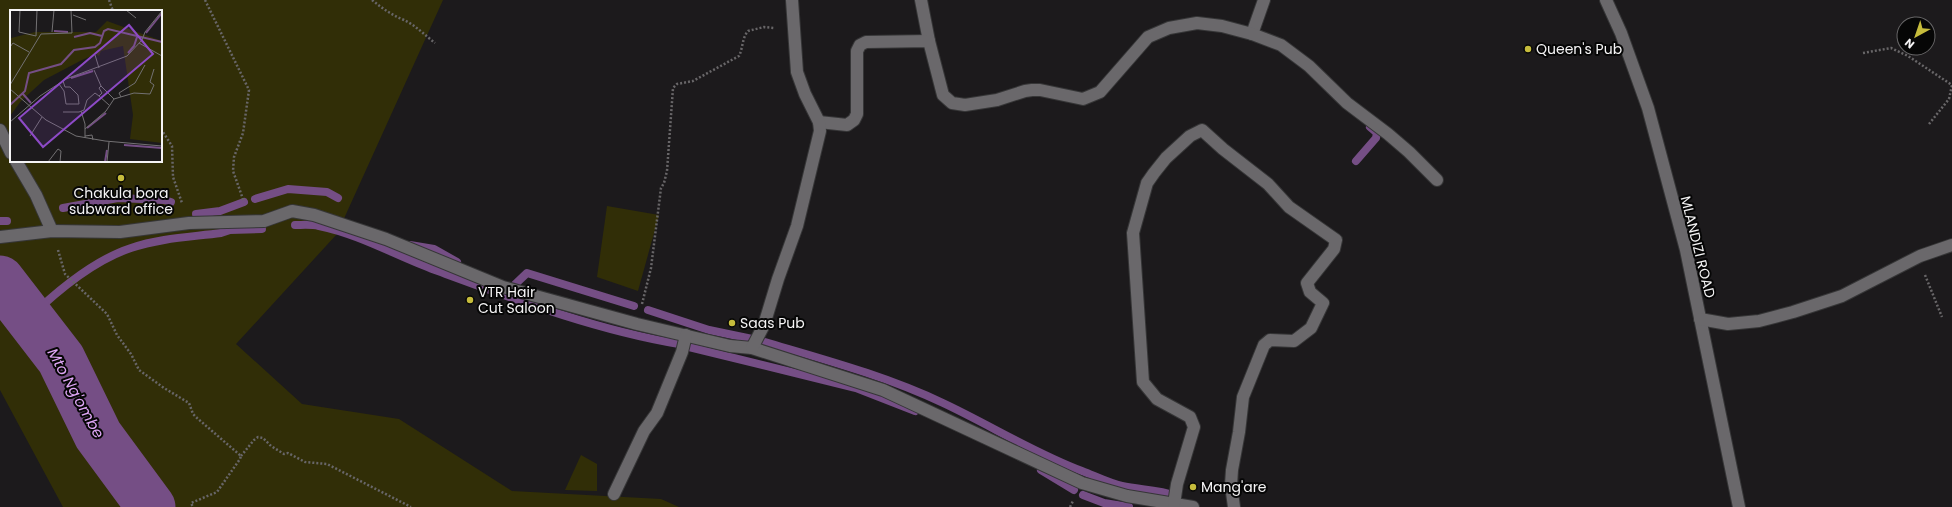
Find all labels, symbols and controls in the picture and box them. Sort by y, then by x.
inset map [10,10,162,162]
north arrow [1896,16,1936,56]
text: N [1901,35,1918,52]
place label: Queen's Pub [1536,39,1622,59]
marker: Queen's Pub [1523,44,1533,54]
marker: Chakula bora subward office [116,173,126,183]
place label: Chakula bora subward office [69,183,173,219]
street label: MLANDIZI ROAD [1676,194,1720,300]
place label: VTR Hair Cut Saloon [478,282,555,318]
marker: VTR Hair Cut Saloon [465,295,475,305]
place label: Saas Pub [740,313,805,333]
marker: Saas Pub [727,318,737,328]
water label: Mto Ng'ombe [43,344,109,442]
place label: Mang'are [1201,477,1267,497]
marker: Mang'are [1188,482,1198,492]

